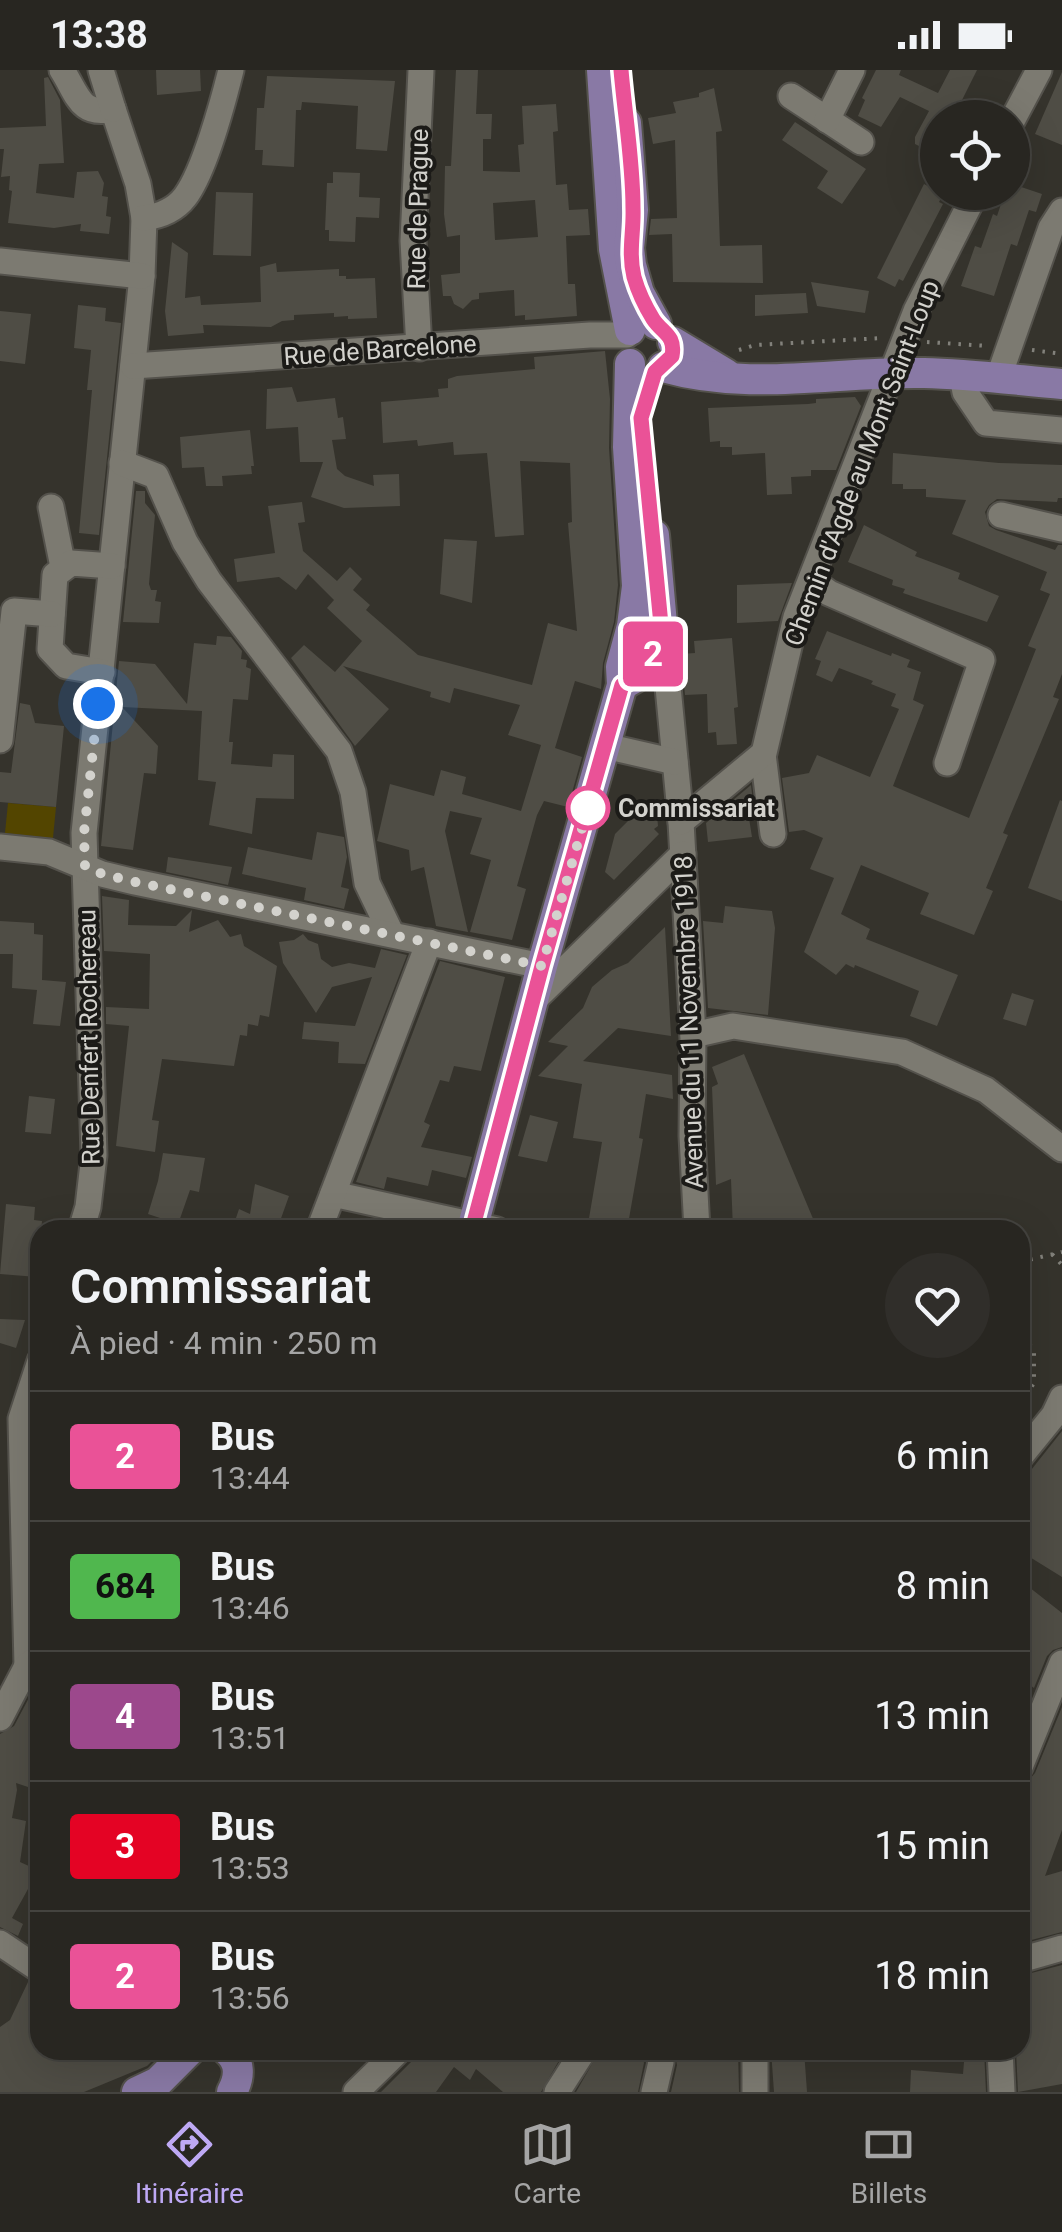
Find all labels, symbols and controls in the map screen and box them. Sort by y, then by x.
text: 13:38 [50,13,148,57]
map controls [920,100,1030,210]
button: locate [920,100,1030,210]
street label: Rue de Prague [402,128,434,290]
street label: Chemin d'Agde au Mont Saint-Loup [779,276,945,650]
street label: Rue de Barcelone [283,329,477,371]
line badge: 2 [620,622,686,686]
text: 2 [643,634,663,675]
your location [73,679,123,729]
marker: Commissariat [567,787,609,829]
place label: Commissariat [618,794,775,823]
street label: Avenue du 11 Novembre 1918 [669,855,709,1189]
street label: Rue Denfert Rochereau [72,909,106,1165]
button: heart [885,1253,990,1358]
text: Commissariat [70,1258,371,1315]
text: À pied · 4 min · 250 m [70,1324,377,1362]
text: Bus [210,1415,275,1459]
text: 6 min [896,1434,990,1478]
text: 2 [115,1436,135,1477]
text: 13:44 [210,1459,290,1497]
text: Bus [210,1545,275,1589]
text: 8 min [896,1564,990,1608]
text: 684 [95,1566,155,1607]
text: 13:46 [210,1589,290,1627]
text: Bus [210,1675,275,1719]
text: 13 min [874,1694,990,1738]
text: 4 [115,1696,135,1737]
text: 13:51 [210,1719,290,1757]
text: Bus [210,1805,275,1849]
text: 15 min [874,1824,990,1868]
text: 3 [115,1826,135,1867]
text: 13:53 [210,1849,290,1887]
text: Bus [210,1935,275,1979]
text: 18 min [874,1954,990,1998]
text: 2 [115,1956,135,1997]
text: 13:56 [210,1979,290,2017]
tab: Itinéraire [135,2117,244,2210]
tab: Carte [513,2117,581,2210]
tab: Billets [851,2117,927,2210]

